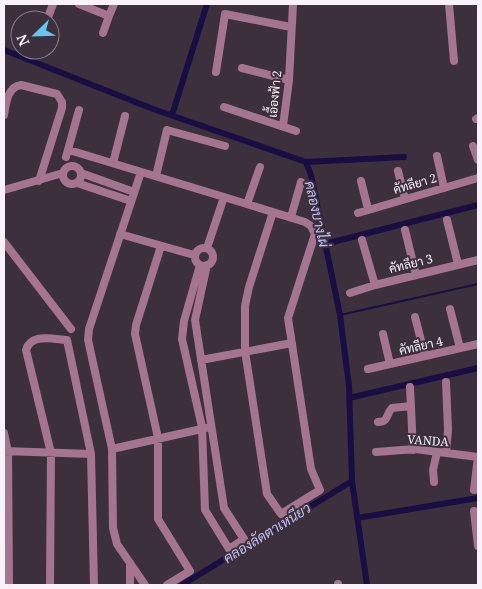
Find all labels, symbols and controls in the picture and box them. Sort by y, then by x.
north arrow [10,10,60,60]
text: N [12,31,33,49]
street label: เอื้องฟ้า 2 [262,69,285,118]
street label: คัทลียา 2 [391,169,439,198]
water label: คลองบางไผ่ [301,179,335,250]
street label: คัทลียา 3 [387,250,435,277]
street label: คัทลียา 4 [397,332,445,359]
street label: VANDA [407,431,450,450]
water label: คลองลัดตาเหนียว [219,498,314,567]

